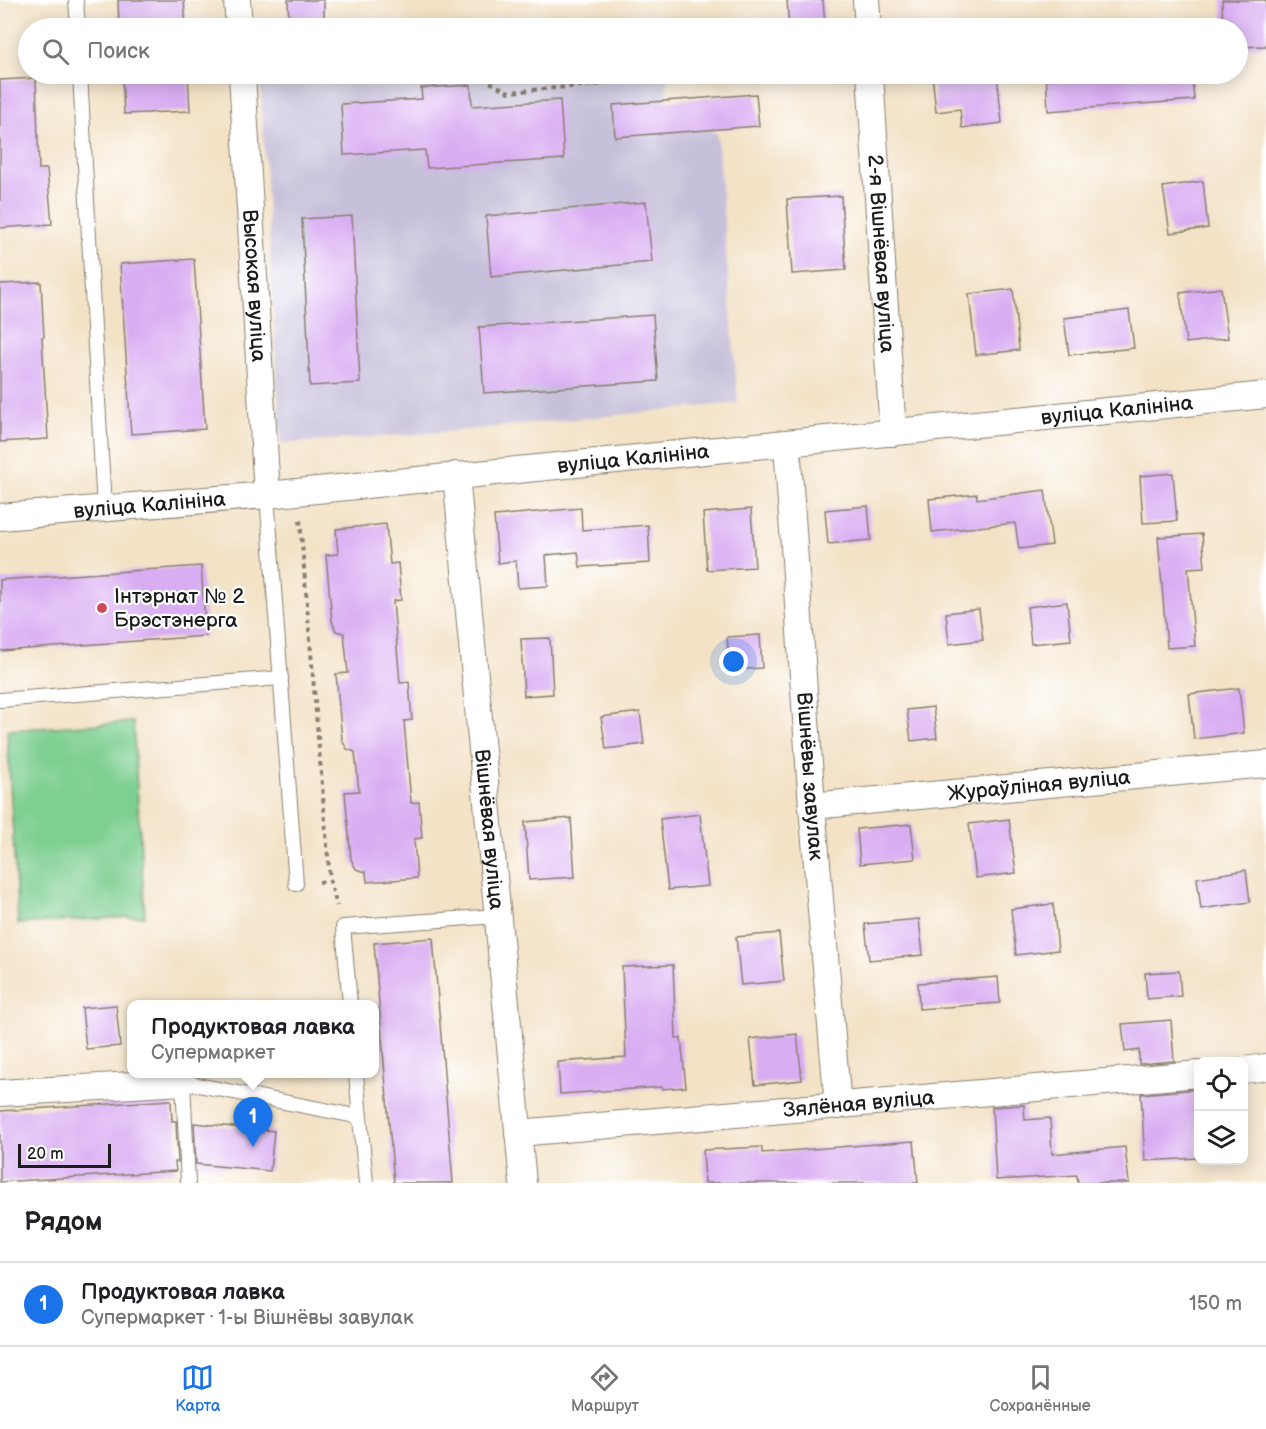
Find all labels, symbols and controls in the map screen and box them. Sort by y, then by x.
search box [18,18,1248,84]
icon: search [39,35,72,68]
text: Поиск [87,38,150,65]
street label: 2-я Вішнёвая вуліца [862,154,900,354]
street label: Высокая вуліца [237,209,271,363]
street label: вуліца Калініна [1040,390,1195,430]
street label: вуліца Калініна [556,439,711,479]
street label: вуліца Калініна [72,486,227,524]
place label: Інтэрнат № 2 Брэстэнерга [114,584,245,633]
marker: Інтэрнат № 2 Брэстэнерга [95,601,109,615]
your location [719,647,748,676]
street label: Вішнёвы завулак [791,691,829,861]
street label: Вішнёвая вуліца [469,748,509,912]
street label: Жураўліная вуліца [947,765,1132,806]
popup [127,1000,379,1078]
text: Продуктовая лавка [151,1014,355,1041]
text: Супермаркет [151,1041,275,1065]
map controls [1194,1057,1248,1165]
button: locate [1194,1057,1248,1111]
street label: Зялёная вуліца [782,1085,936,1123]
pin: 1 [234,1098,272,1147]
button: layers [1194,1111,1248,1165]
scale bar [18,1141,111,1168]
text: 20 m [27,1145,63,1164]
text: Рядом [24,1207,102,1238]
text: Продуктовая лавка [81,1279,285,1306]
text: 1 [39,1292,48,1316]
text: 150 m [1189,1292,1242,1316]
text: Супермаркет · 1-ы Вішнёвы завулак [81,1306,414,1330]
tab: Карта [175,1361,220,1416]
tab: Маршрут [571,1361,639,1416]
tab: Сохранённые [990,1361,1091,1416]

